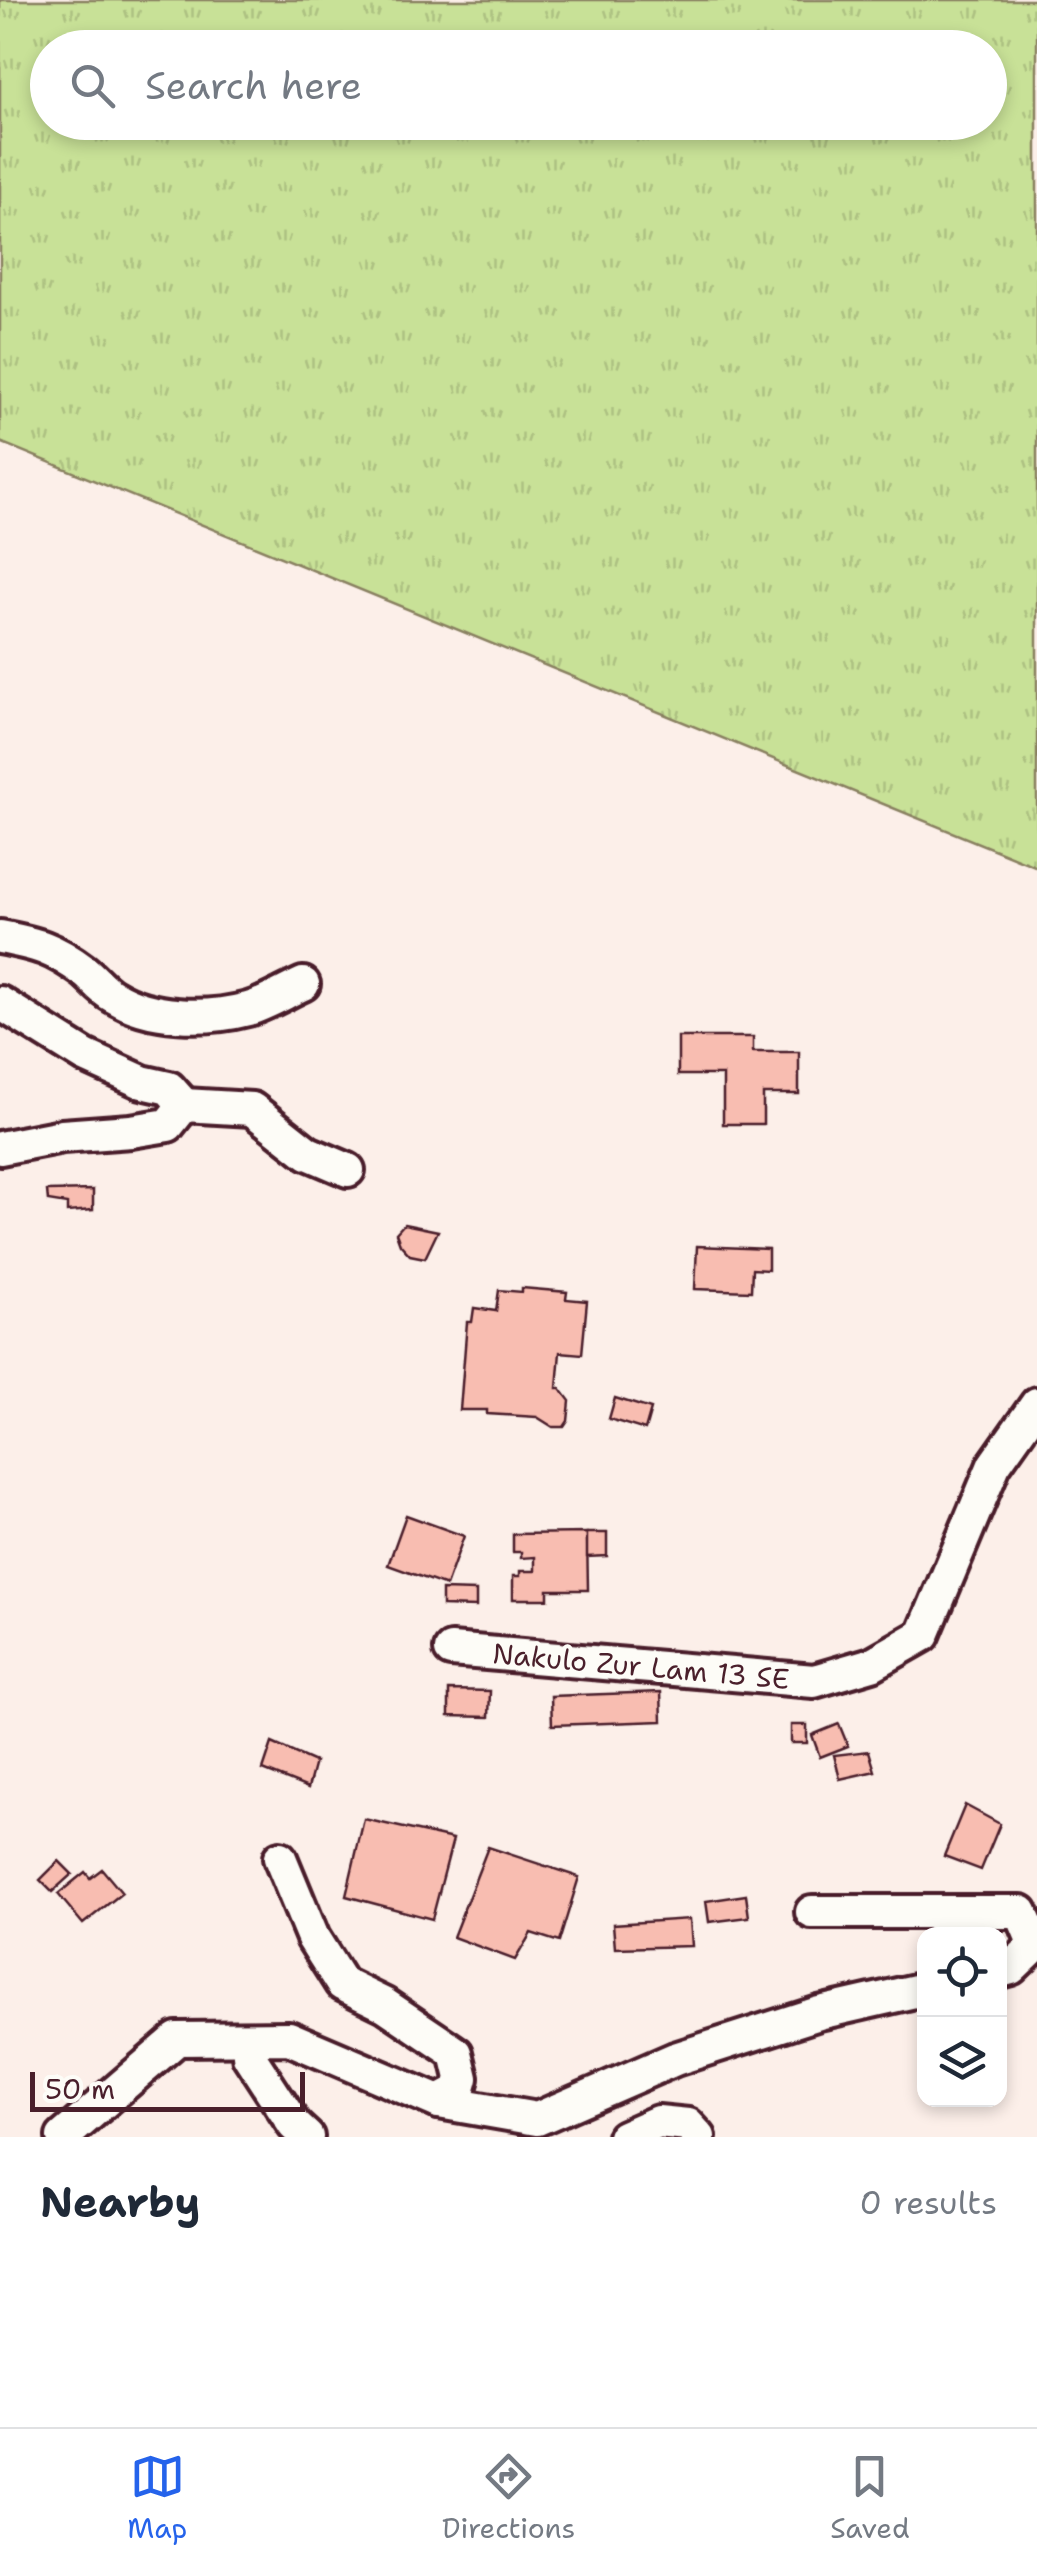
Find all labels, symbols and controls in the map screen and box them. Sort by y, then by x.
search box [30,30,1007,140]
icon: search [65,58,120,113]
text: Search here [145,60,362,111]
street label: Nakulo Zur Lam 13 SE [491,1634,791,1698]
map controls [917,1927,1007,2107]
button: locate [917,1927,1007,2017]
button: layers [917,2017,1007,2107]
scale bar [30,2067,305,2112]
text: 50 m [45,2070,115,2108]
text: Nearby [40,2174,200,2230]
text: 0 results [860,2181,997,2224]
tab: Map [127,2449,187,2547]
tab: Directions [442,2449,575,2547]
tab: Saved [830,2449,910,2547]

